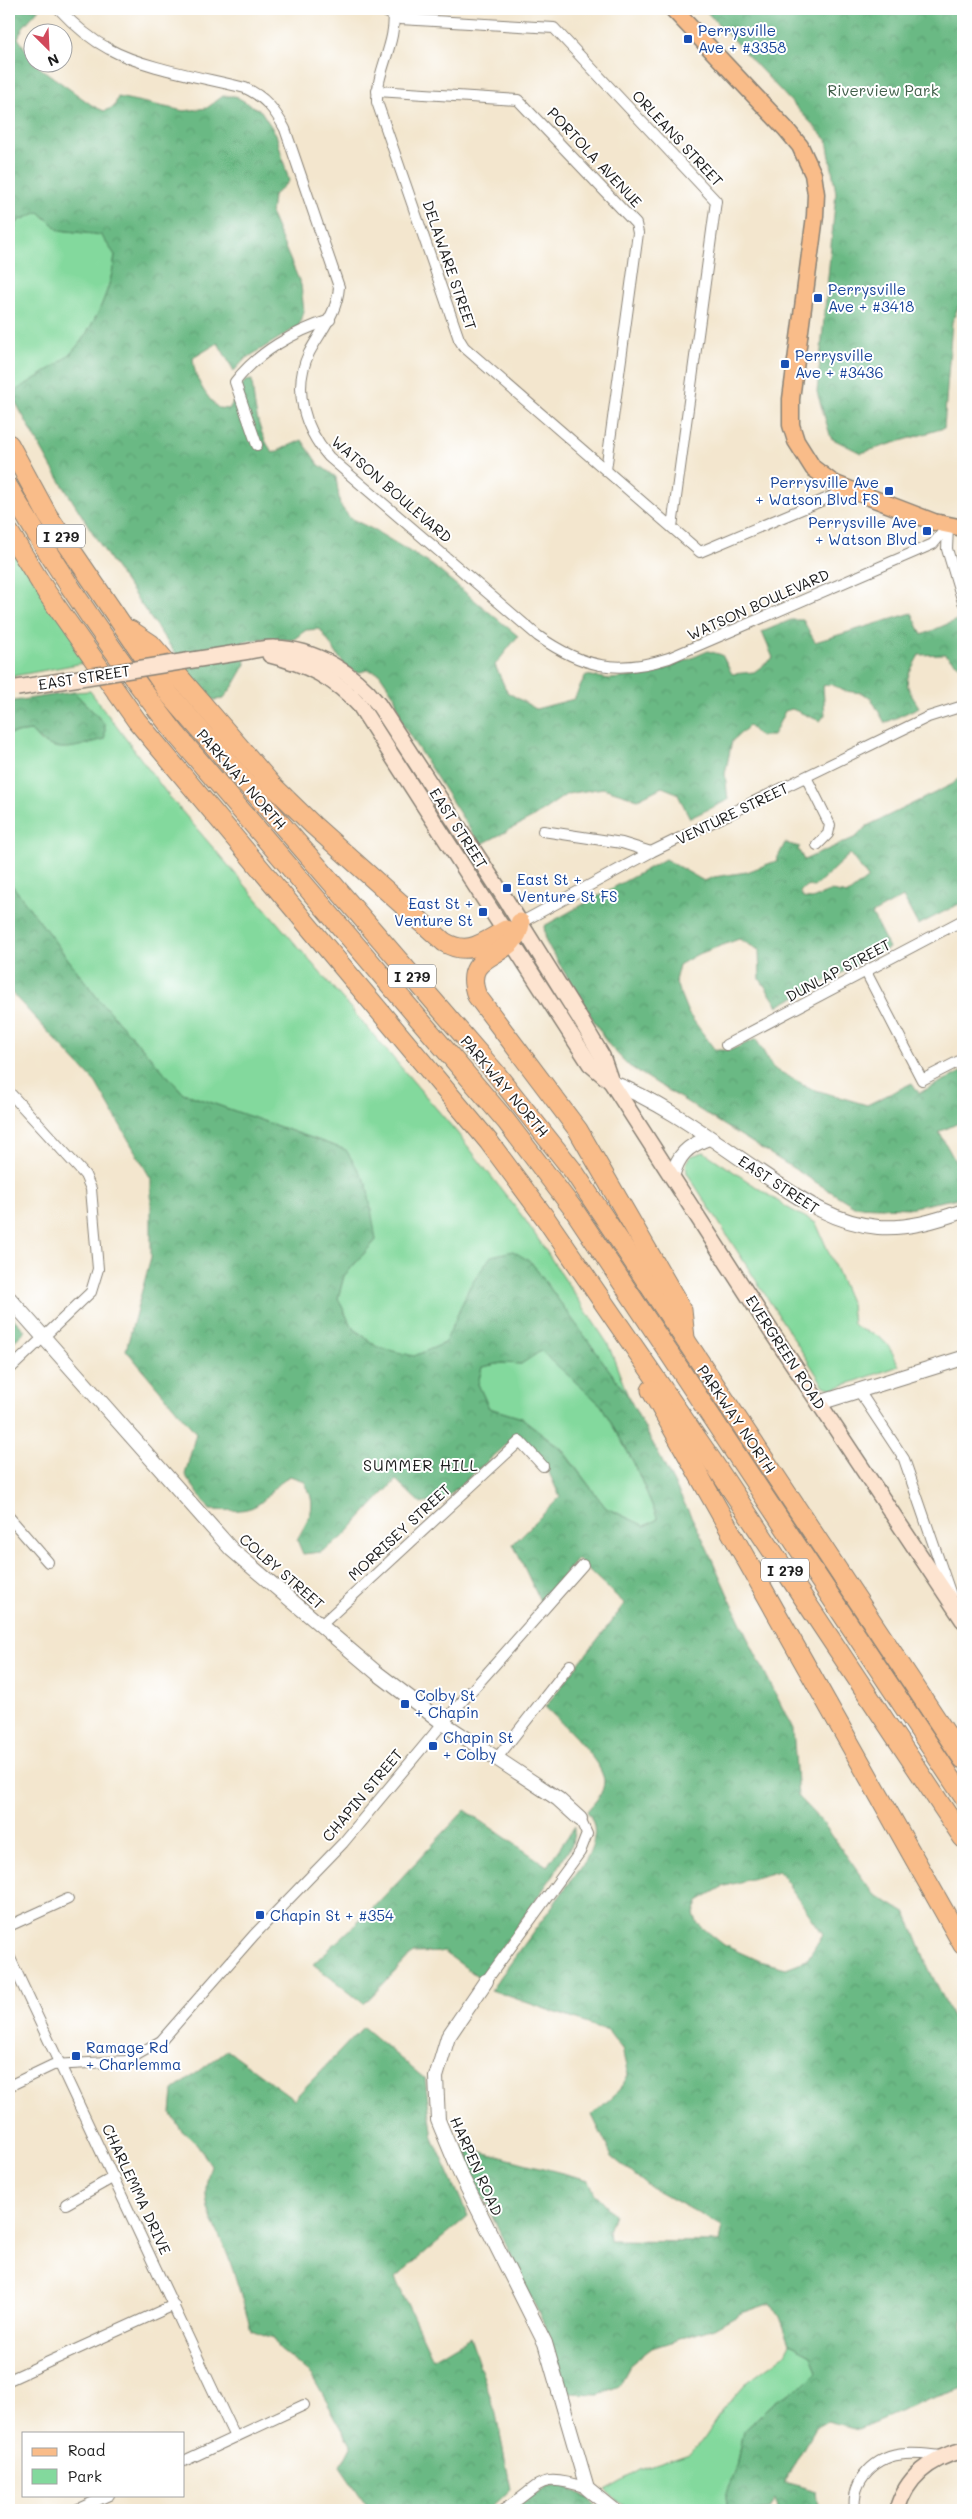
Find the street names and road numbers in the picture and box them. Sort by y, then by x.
street label: ORLEANS STREET [628,86,728,190]
street label: PORTOLA AVENUE [543,103,647,212]
street label: DELAWARE STREET [418,198,482,332]
street label: WATSON BOULEVARD [328,431,456,547]
road number: I 279 [37,524,85,548]
street label: WATSON BOULEVARD [684,564,832,644]
street label: EAST STREET [37,660,131,694]
street label: PARKWAY NORTH [193,725,291,833]
street label: VENTURE STREET [672,777,792,849]
street label: EAST STREET [425,784,493,872]
street label: DUNLAP STREET [782,934,894,1006]
road number: I 279 [388,964,436,988]
street label: PARKWAY NORTH [457,1031,553,1141]
street label: EAST STREET [735,1150,823,1218]
street label: EVERGREEN ROAD [742,1291,830,1413]
street label: PARKWAY NORTH [693,1361,781,1477]
street label: MORRISEY STREET [343,1479,455,1585]
street label: COLBY STREET [235,1529,329,1613]
road number: I 279 [761,1558,809,1582]
street label: CHAPIN STREET [317,1744,407,1846]
street label: HARPEN ROAD [446,2113,508,2219]
street label: CHARLEMMA DRIVE [98,2121,176,2258]

